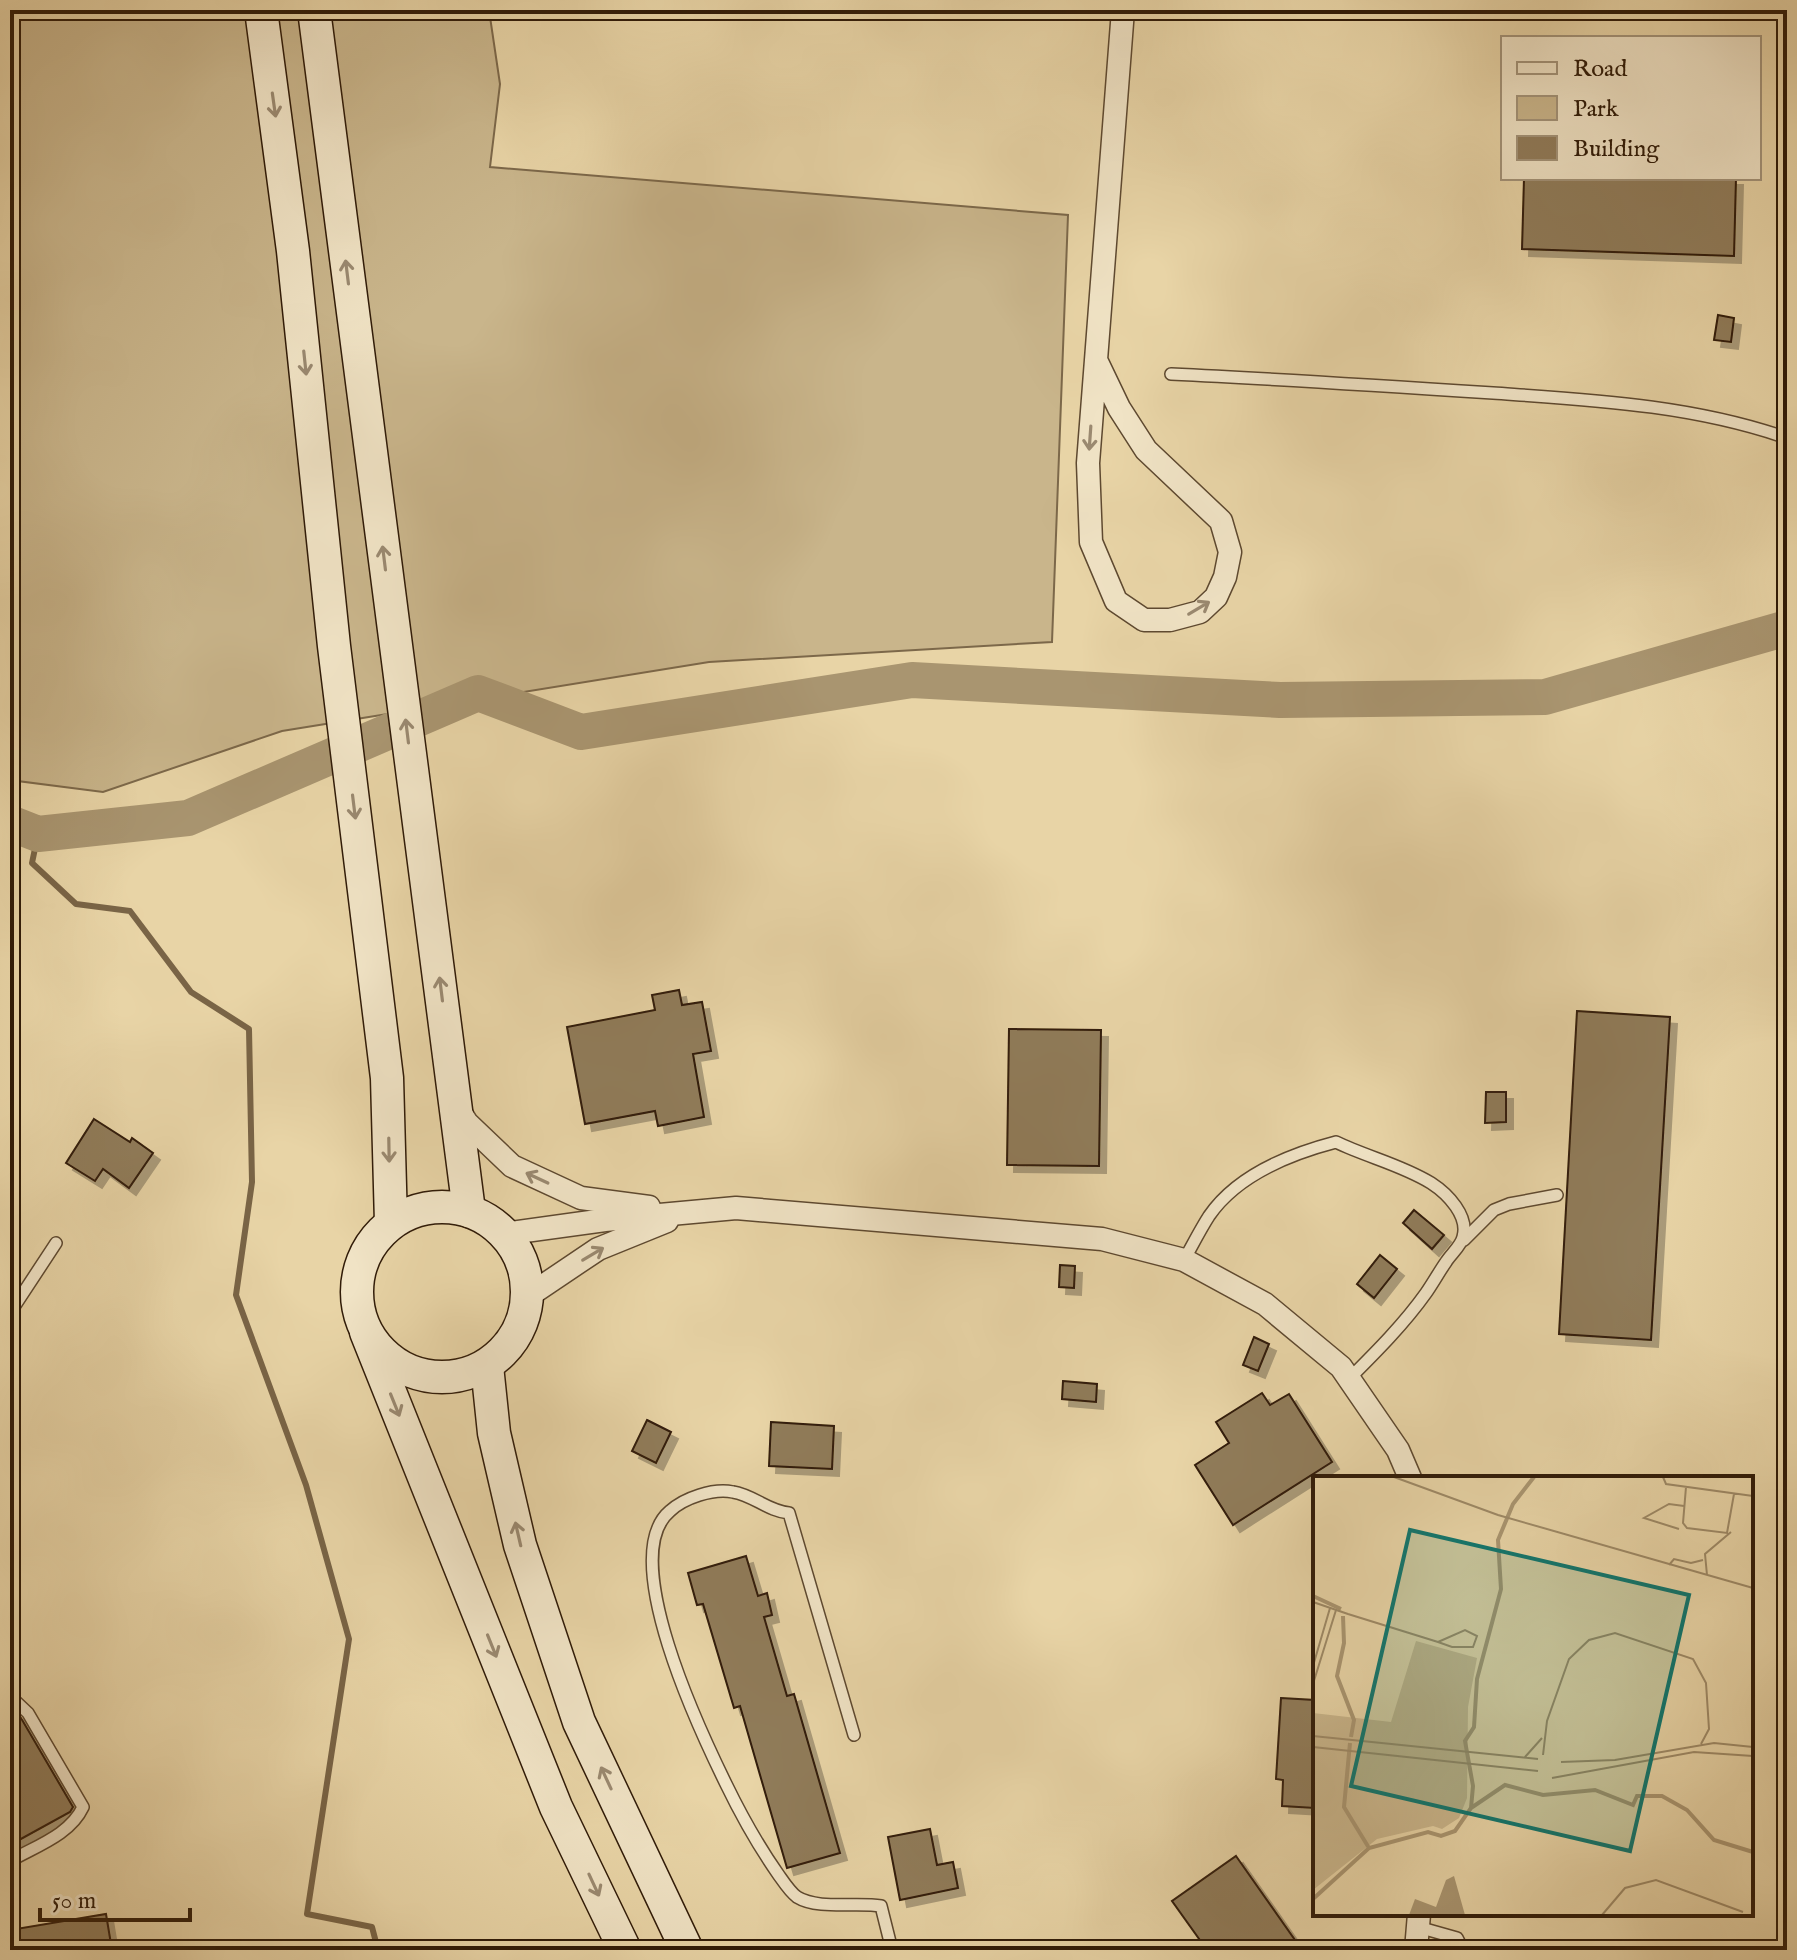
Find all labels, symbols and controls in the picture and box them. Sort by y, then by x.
legend [1501,36,1761,180]
text: Road [1573,54,1627,85]
one-way arrow [266,91,281,118]
text: Park [1573,94,1619,125]
text: Building [1573,134,1660,165]
one-way arrow [340,259,355,286]
one-way arrow [297,349,312,376]
one-way arrow [1082,424,1097,451]
one-way arrow [377,545,392,572]
one-way arrow [1187,600,1210,616]
one-way arrow [399,719,414,744]
one-way arrow [346,793,361,820]
one-way arrow [433,977,448,1002]
one-way arrow [381,1136,397,1163]
one-way arrow [525,1169,550,1184]
one-way arrow [581,1246,604,1262]
one-way arrow [389,1392,403,1417]
inset map [1313,1476,1753,1916]
one-way arrow [509,1522,524,1547]
one-way arrow [486,1633,500,1658]
one-way arrow [598,1766,613,1790]
scale bar [40,1872,190,1922]
one-way arrow [587,1873,602,1897]
text: 50 m [52,1886,96,1917]

